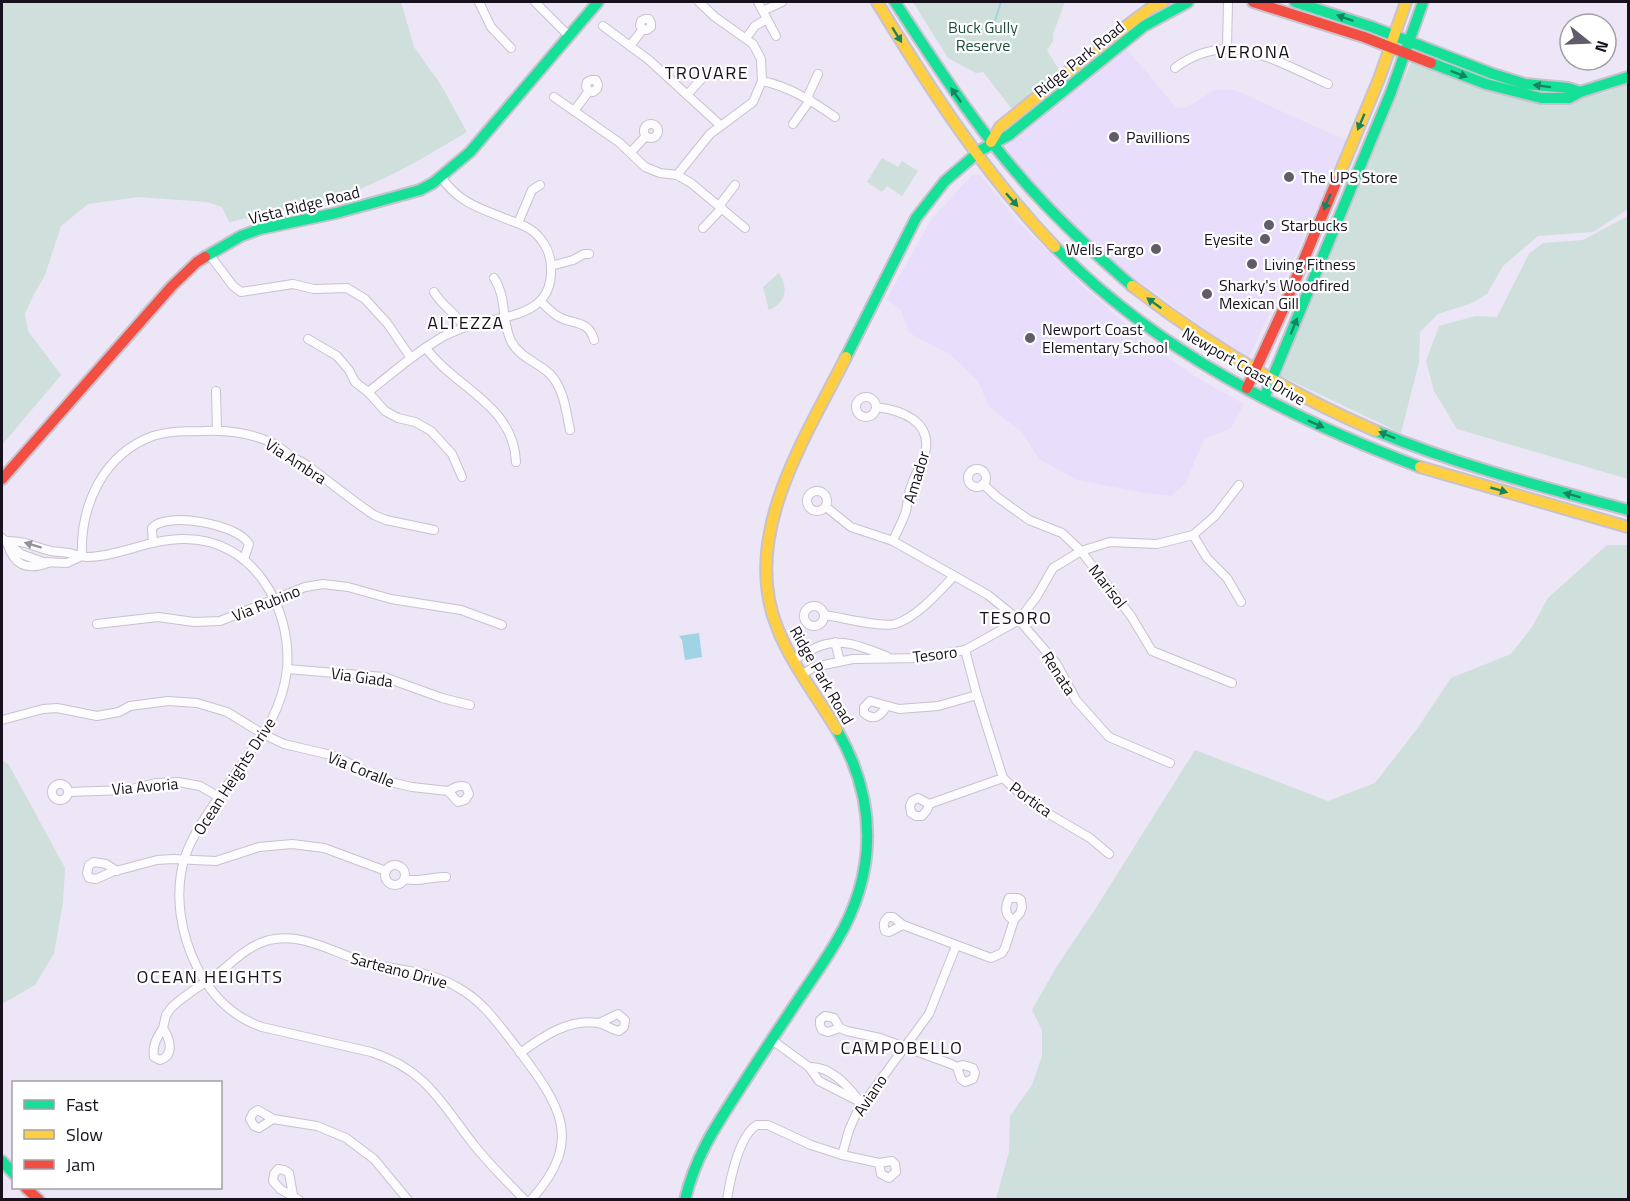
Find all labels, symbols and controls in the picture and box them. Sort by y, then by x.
north arrow [1558,12,1618,72]
one-way arrow [1336,13,1354,23]
park label: Buck Gully Reserve [948,15,1018,57]
street label: Ridge Park Road [1029,15,1129,103]
one-way arrow [892,27,903,43]
district label: VERONA [1215,38,1291,65]
text: N [1589,38,1615,56]
district label: TROVARE [665,59,749,86]
one-way arrow [1451,69,1469,79]
one-way arrow [1533,81,1552,91]
one-way arrow [950,88,962,104]
one-way arrow [1356,113,1365,131]
place label: Pavillions [1126,125,1190,149]
marker: Pavillions [1107,130,1121,144]
place label: The UPS Store [1301,165,1398,189]
marker: The UPS Store [1282,170,1296,184]
street label: Vista Ridge Road [246,180,362,230]
one-way arrow [1005,192,1018,207]
one-way arrow [1323,193,1332,210]
place label: Starbucks [1281,213,1348,237]
marker: Starbucks [1262,218,1276,232]
place label: Eyesite [1204,227,1253,251]
marker: Eyesite [1258,232,1272,246]
place label: Wells Fargo [1066,237,1144,261]
marker: Wells Fargo [1149,242,1163,256]
place label: Living Fitness [1264,252,1356,276]
marker: Living Fitness [1245,257,1259,271]
place label: Sharky's Woodfired Mexican Gill [1219,273,1349,315]
marker: Sharky's Woodfired Mexican Gill [1200,287,1214,301]
one-way arrow [1147,297,1163,309]
district label: ALTEZZA [427,309,505,336]
place label: Newport Coast Elementary School [1042,317,1168,359]
one-way arrow [1289,317,1299,335]
street label: Newport Coast Drive [1178,321,1310,411]
marker: Newport Coast Elementary School [1023,331,1037,345]
one-way arrow [1308,420,1325,429]
one-way arrow [1377,430,1395,440]
street label: Via Ambra [260,432,332,490]
street label: Amador [897,448,935,506]
one-way arrow [1490,486,1508,495]
one-way arrow [1563,489,1581,499]
one-way arrow [24,540,42,549]
street label: Marisol [1083,559,1133,613]
street label: Via Rubino [228,578,304,628]
district label: TESORO [980,604,1052,631]
street label: Ridge Park Road [784,621,860,729]
street label: Tesoro [911,639,959,669]
street label: Renata [1036,646,1082,700]
street label: Via Giada [330,661,394,693]
street label: Ocean Heights Drive [187,712,281,840]
street label: Via Coralle [324,745,398,793]
street label: Via Avoria [111,771,179,801]
street label: Portica [1005,775,1057,823]
street label: Sarteano Drive [348,946,450,994]
district label: OCEAN HEIGHTS [137,963,283,990]
district label: CAMPOBELLO [841,1034,964,1061]
street label: Aviano [847,1069,893,1121]
legend [12,1081,222,1189]
text: Fast [66,1091,99,1118]
text: Slow [66,1121,103,1148]
text: Jam [66,1151,95,1178]

